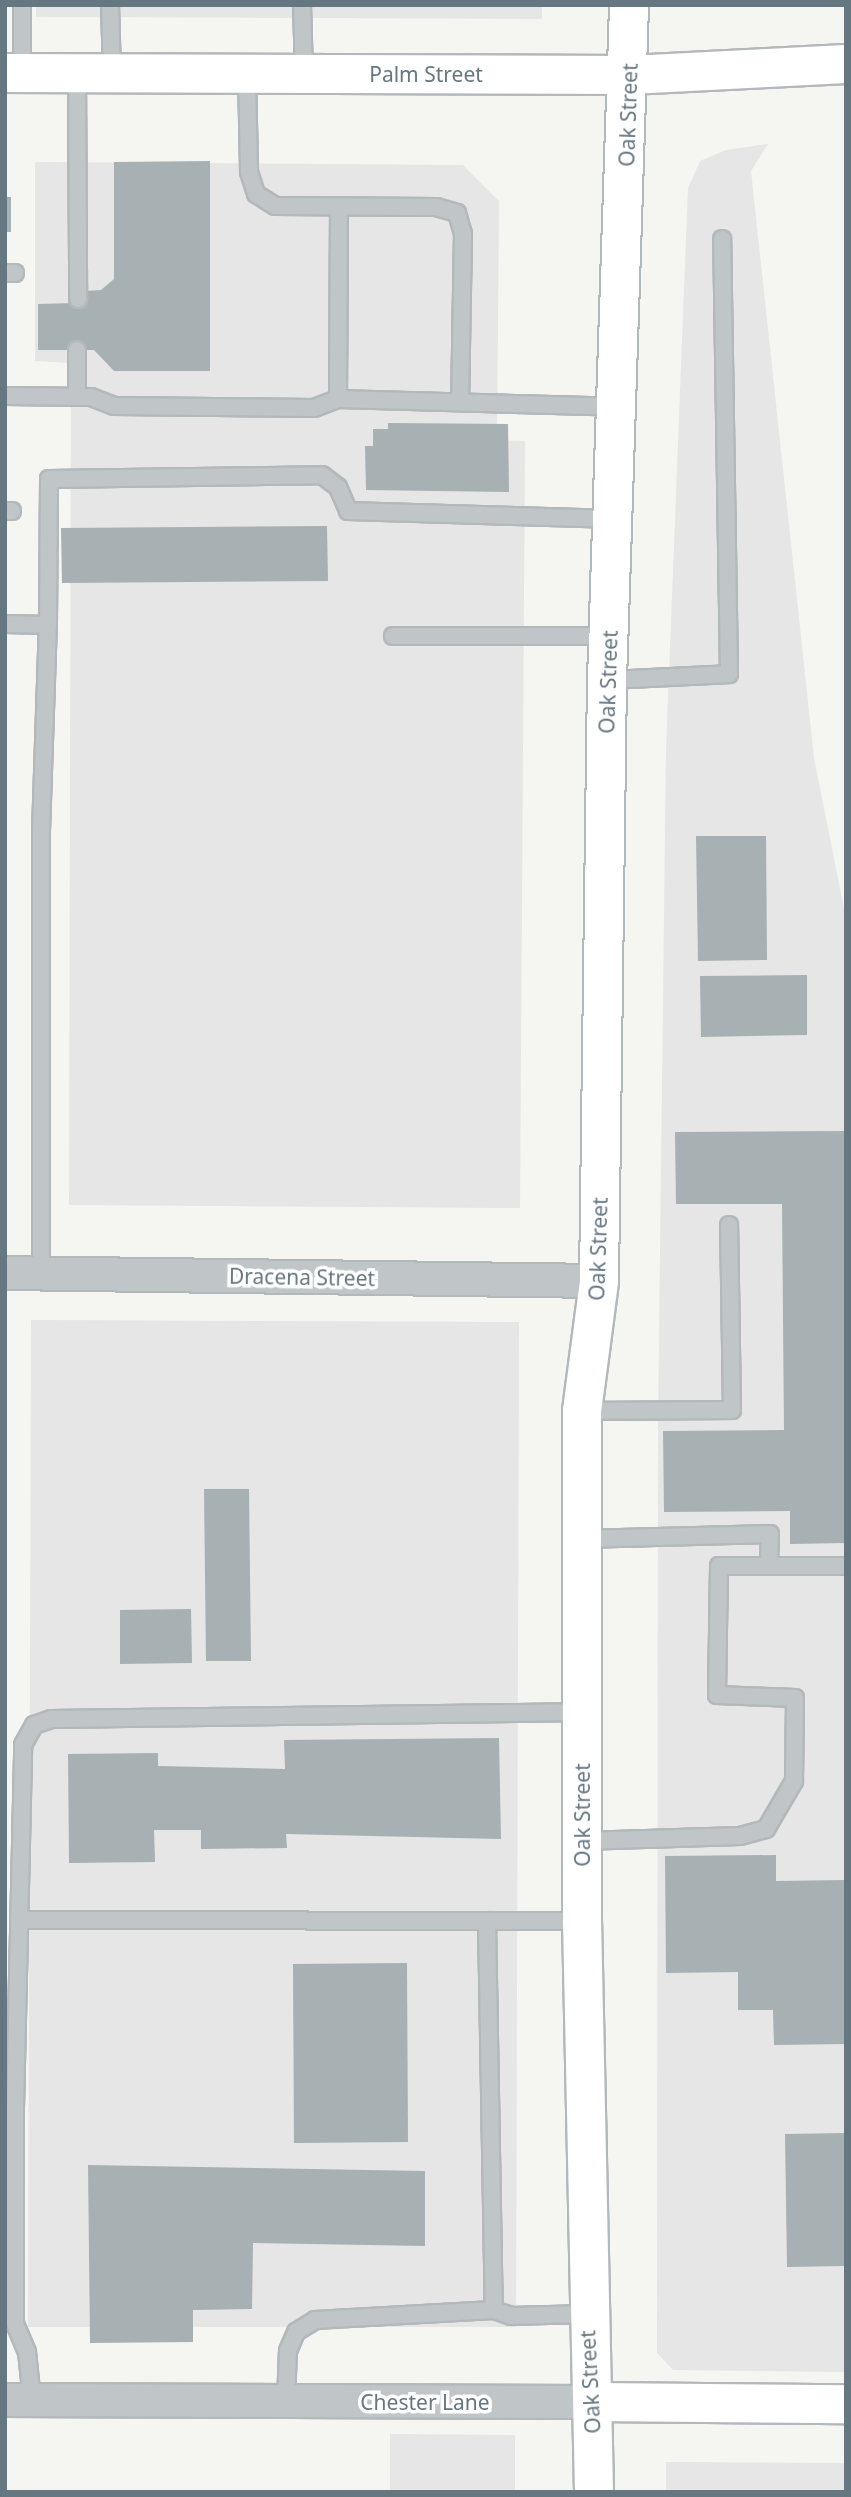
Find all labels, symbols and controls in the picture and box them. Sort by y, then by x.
street label: Palm Street [369,61,483,87]
street label: Oak Street [614,63,642,167]
street label: Oak Street [594,630,622,734]
street label: Oak Street [584,1197,612,1301]
street label: Dracena Street [229,1263,375,1291]
street label: Oak Street [569,1763,595,1867]
street label: Oak Street [575,2330,605,2434]
street label: Chester Lane [360,2389,490,2415]

